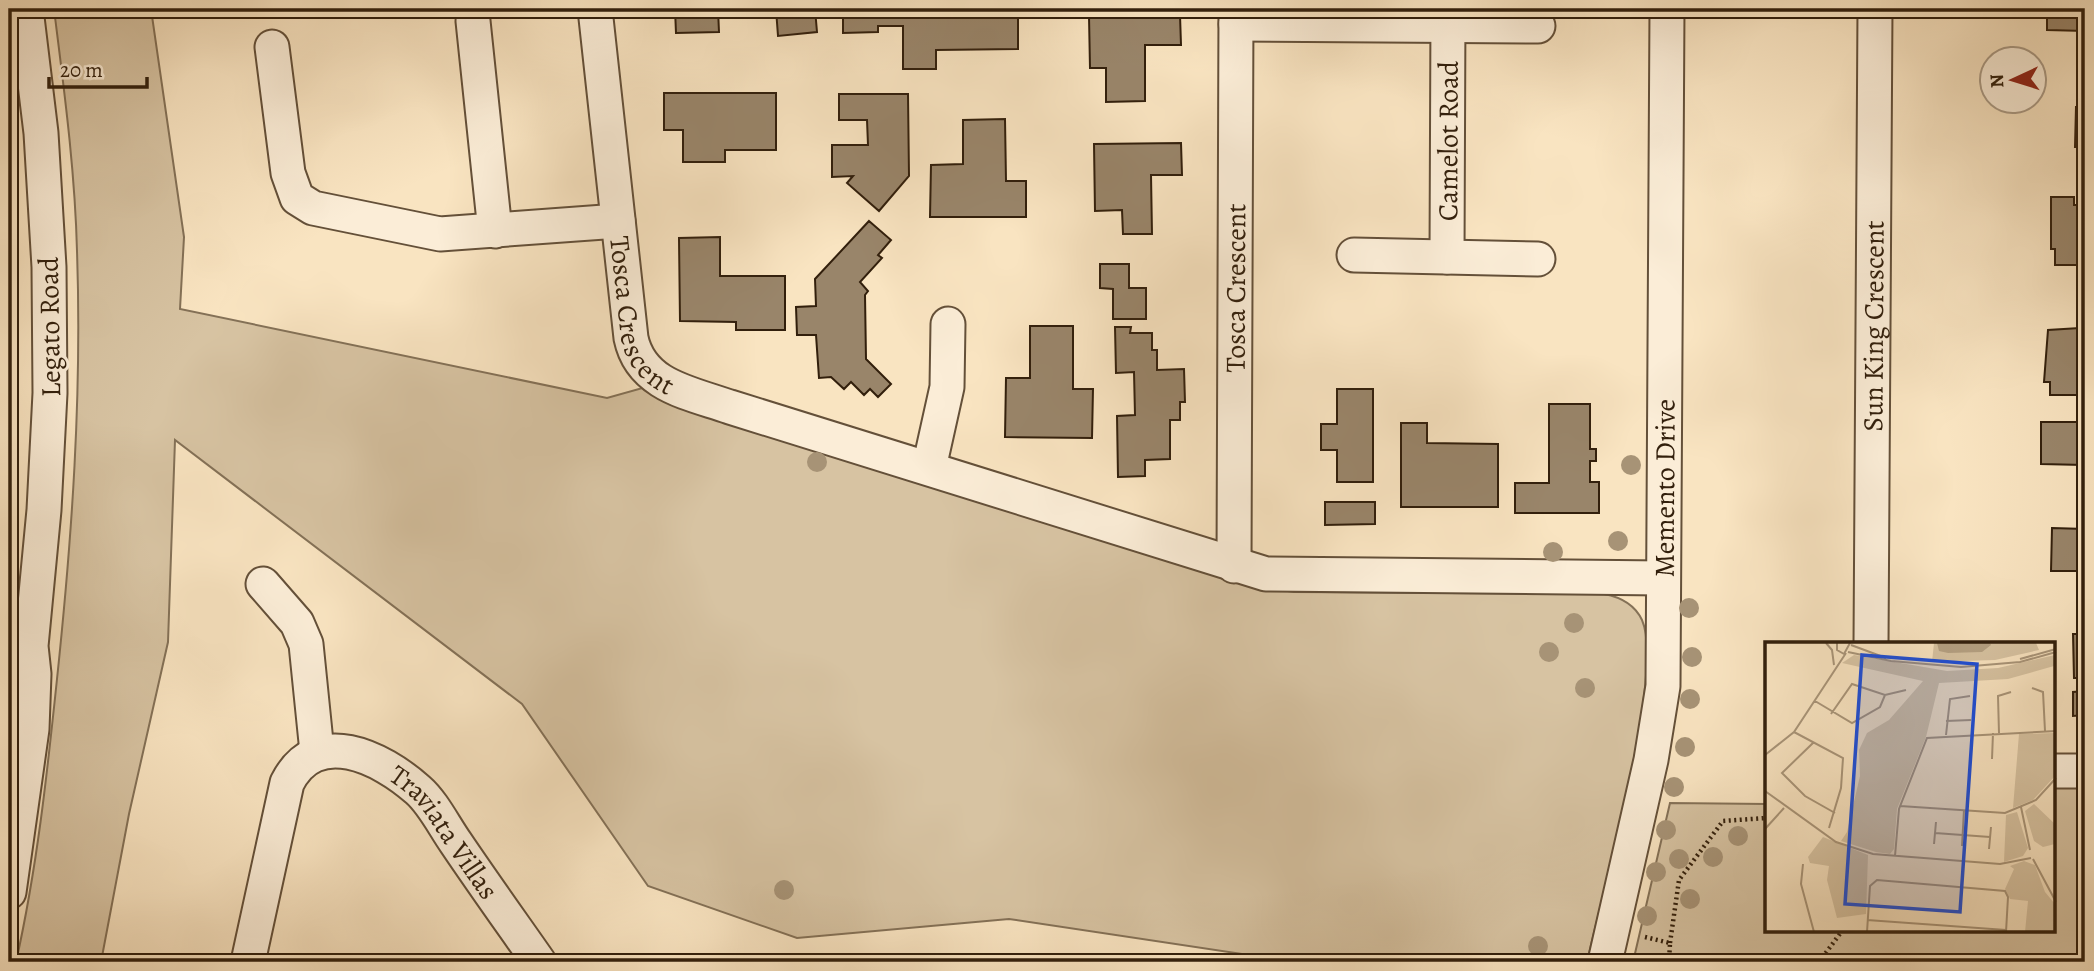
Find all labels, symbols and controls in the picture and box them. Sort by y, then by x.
scale bar [49,46,147,90]
north arrow [1979,46,2048,116]
text: 20 m [60,56,103,84]
street label: Camelot Road [1429,60,1468,221]
text: N [1984,73,2010,89]
street label: Tosca Crescent [1217,204,1255,373]
street label: Sun King Crescent [1854,220,1894,432]
street label: Tosca Crescent [600,234,681,405]
street label: Legato Road [30,256,70,397]
street label: Memento Drive [1646,399,1685,578]
inset map [1765,642,2056,932]
street label: Traviata Villas [382,756,507,907]

